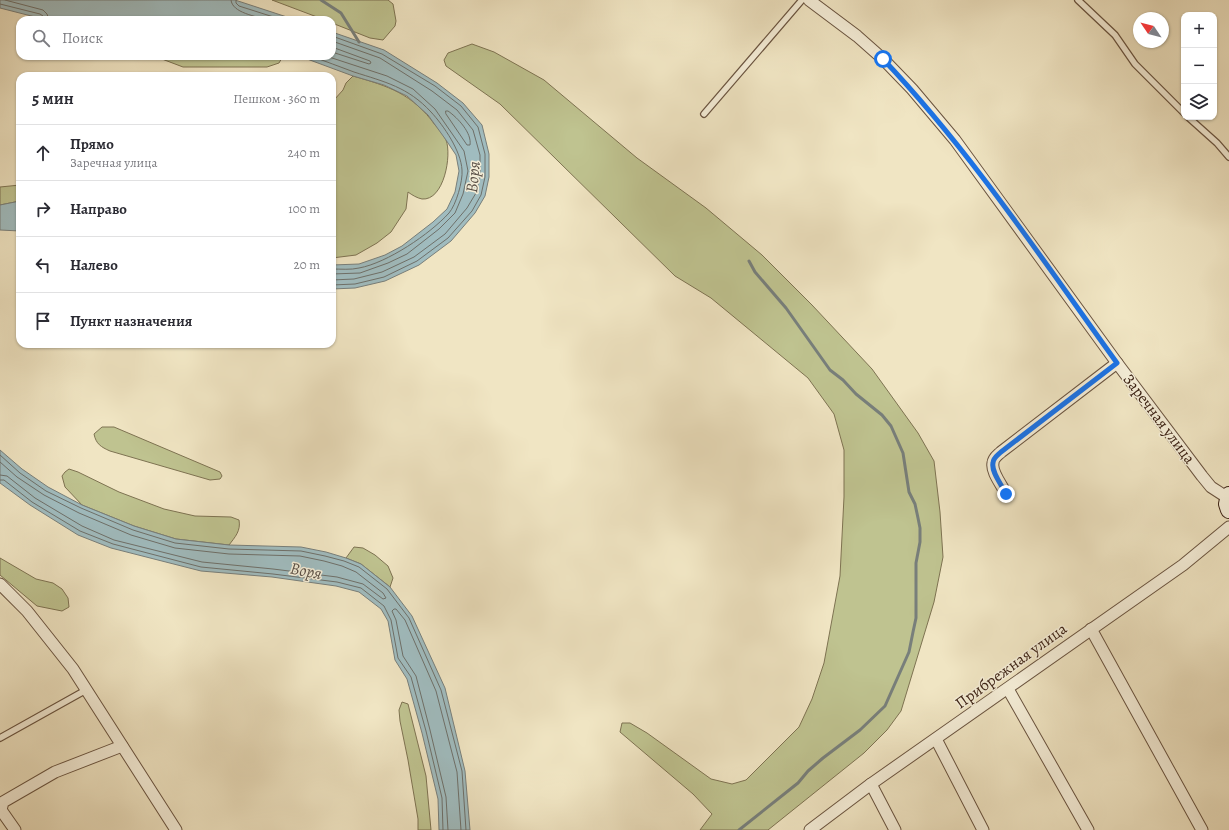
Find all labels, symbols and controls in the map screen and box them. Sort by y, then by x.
north arrow [1133,12,1169,48]
map controls [1181,12,1217,120]
button: + [1181,12,1217,48]
search box [16,16,336,60]
icon: search [30,27,52,49]
text: Поиск [62,28,103,48]
button: − [1181,48,1217,84]
route start [874,50,892,68]
button: layers [1181,84,1217,120]
text: 5 мин [32,87,74,110]
text: Пешком · 360 m [233,90,320,107]
text: Прямо [70,134,114,154]
icon: ahead [32,142,54,164]
text: 240 m [288,144,320,161]
text: Заречная улица [70,154,157,171]
water label: Воря [460,160,486,194]
icon: right [32,198,54,220]
text: Направо [70,199,127,219]
text: 100 m [288,200,320,217]
icon: left [32,254,54,276]
text: Налево [70,255,118,275]
text: 20 m [294,256,320,273]
icon: arrive [32,310,54,332]
text: Пункт назначения [70,311,192,331]
street label: Заречная улица [1118,369,1201,469]
route end [997,485,1015,503]
water label: Воря [288,557,324,585]
street label: Прибрежная улица [951,618,1072,714]

